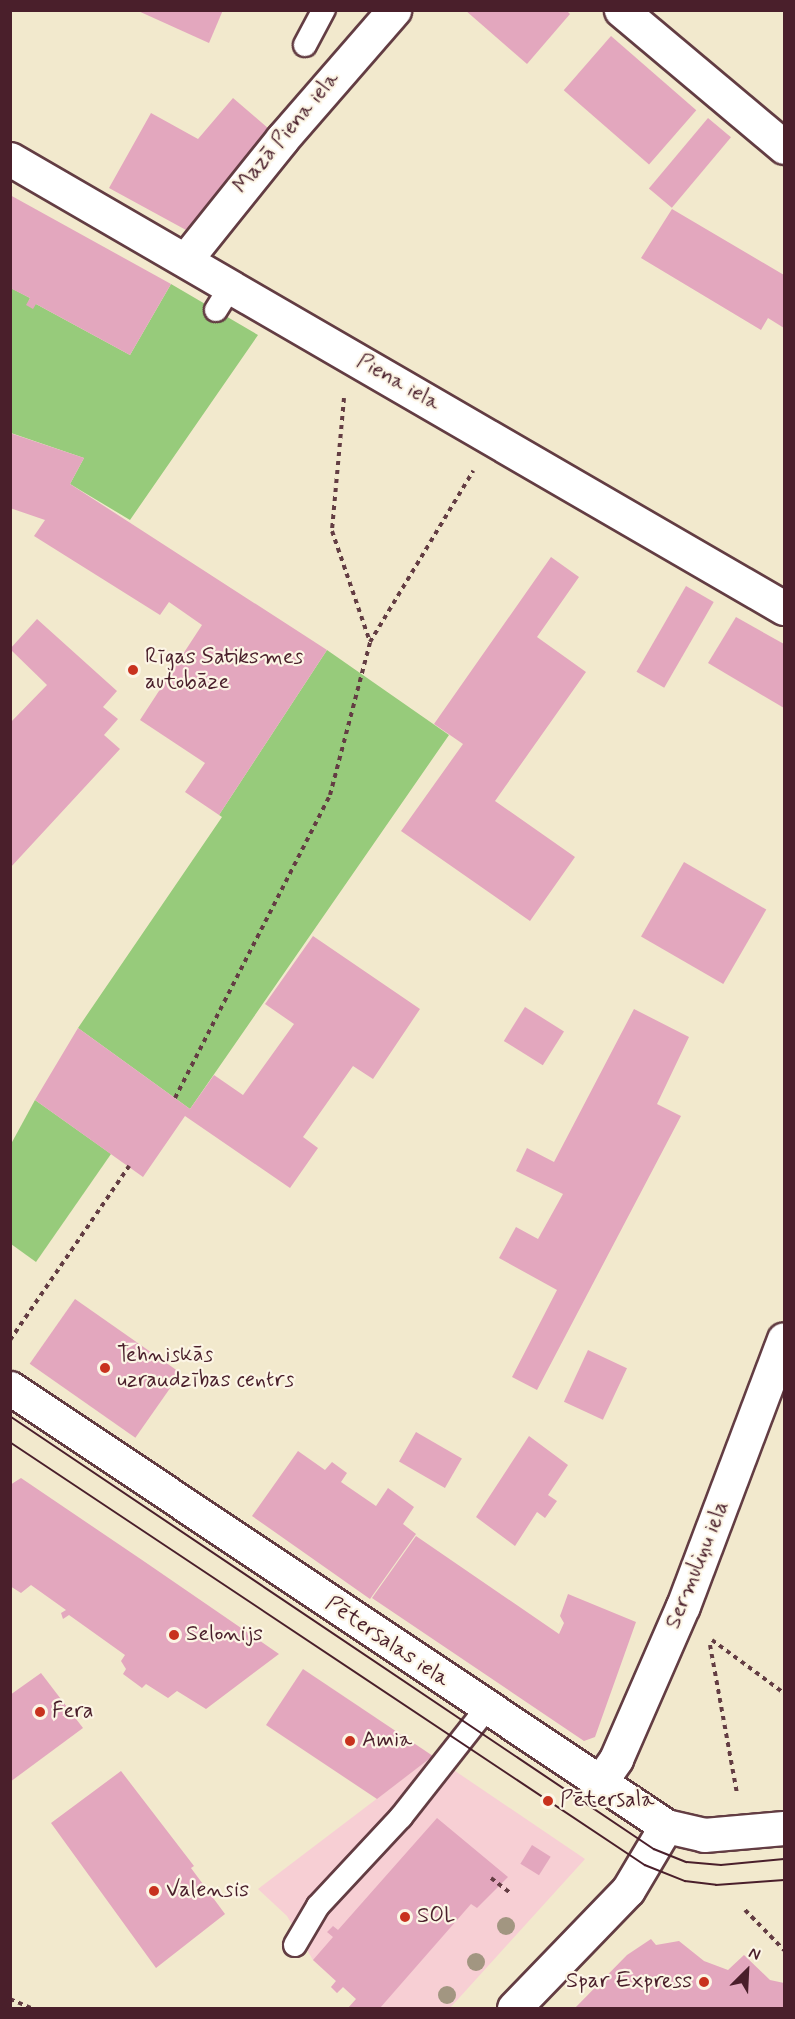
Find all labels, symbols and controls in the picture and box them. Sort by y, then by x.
street label: Mazā Piena iela [228,67,346,199]
street label: Piena iela [352,349,444,417]
place label: Rīgas Satiksmes autobāze [145,644,304,696]
marker: Rīgas Satiksmes autobāze [126,663,140,677]
place label: Tehniskās uzraudzības centrs [117,1342,298,1394]
marker: Tehniskās uzraudzības centrs [98,1361,112,1375]
street label: Sermuliņu iela [660,1497,736,1633]
street label: Pētersalas iela [320,1591,454,1693]
place label: Selonijs [186,1622,263,1648]
marker: Selonijs [167,1628,181,1642]
place label: Fera [52,1699,93,1725]
marker: Fera [33,1705,47,1719]
place label: Amia [362,1728,412,1754]
marker: Amia [343,1734,357,1748]
place label: Pētersala [560,1788,654,1814]
marker: Pētersala [541,1794,555,1808]
place label: Valensis [166,1878,249,1904]
marker: Valensis [147,1884,161,1898]
place label: SOL [417,1904,455,1930]
marker: SOL [398,1910,412,1924]
north arrow [717,1941,777,2001]
text: N [745,1942,764,1966]
place label: Spar Express [568,1969,692,1995]
marker: Spar Express [697,1975,711,1989]

